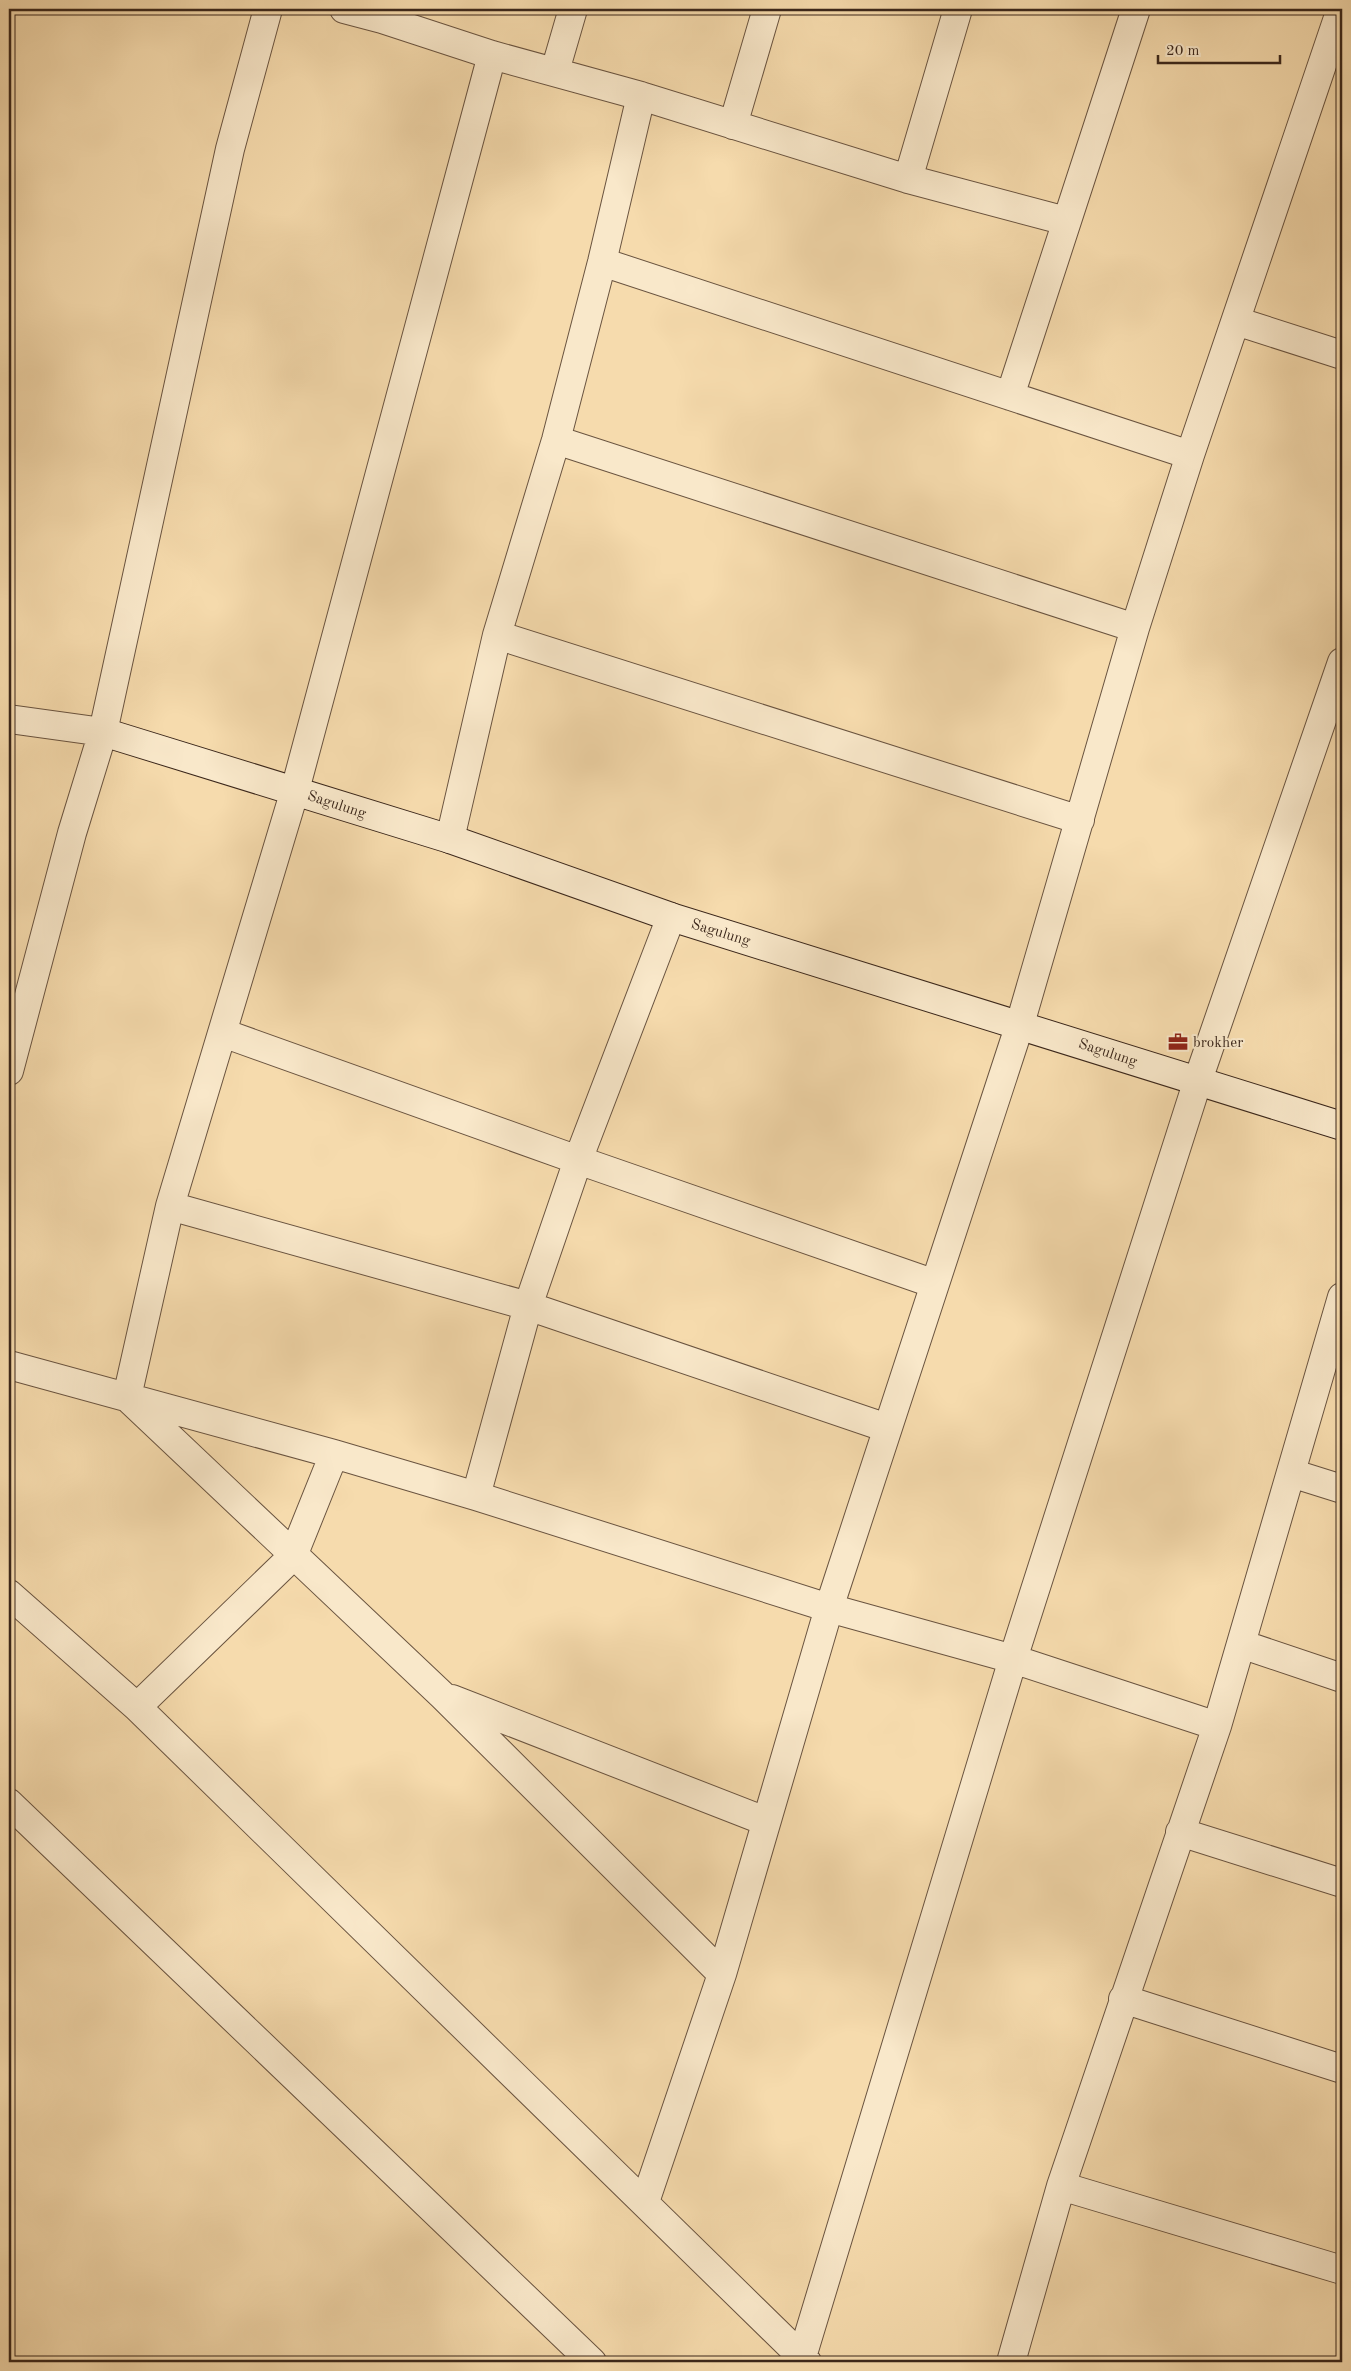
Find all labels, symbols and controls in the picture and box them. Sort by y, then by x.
scale bar [1158,32,1281,64]
text: 20 m [1166,44,1200,59]
street label: Sagulung [305,789,368,822]
street label: Sagulung [689,917,752,950]
office icon: brokher [1167,1031,1189,1053]
place label: brokher [1193,1036,1243,1051]
street label: Sagulung [1076,1037,1139,1070]

